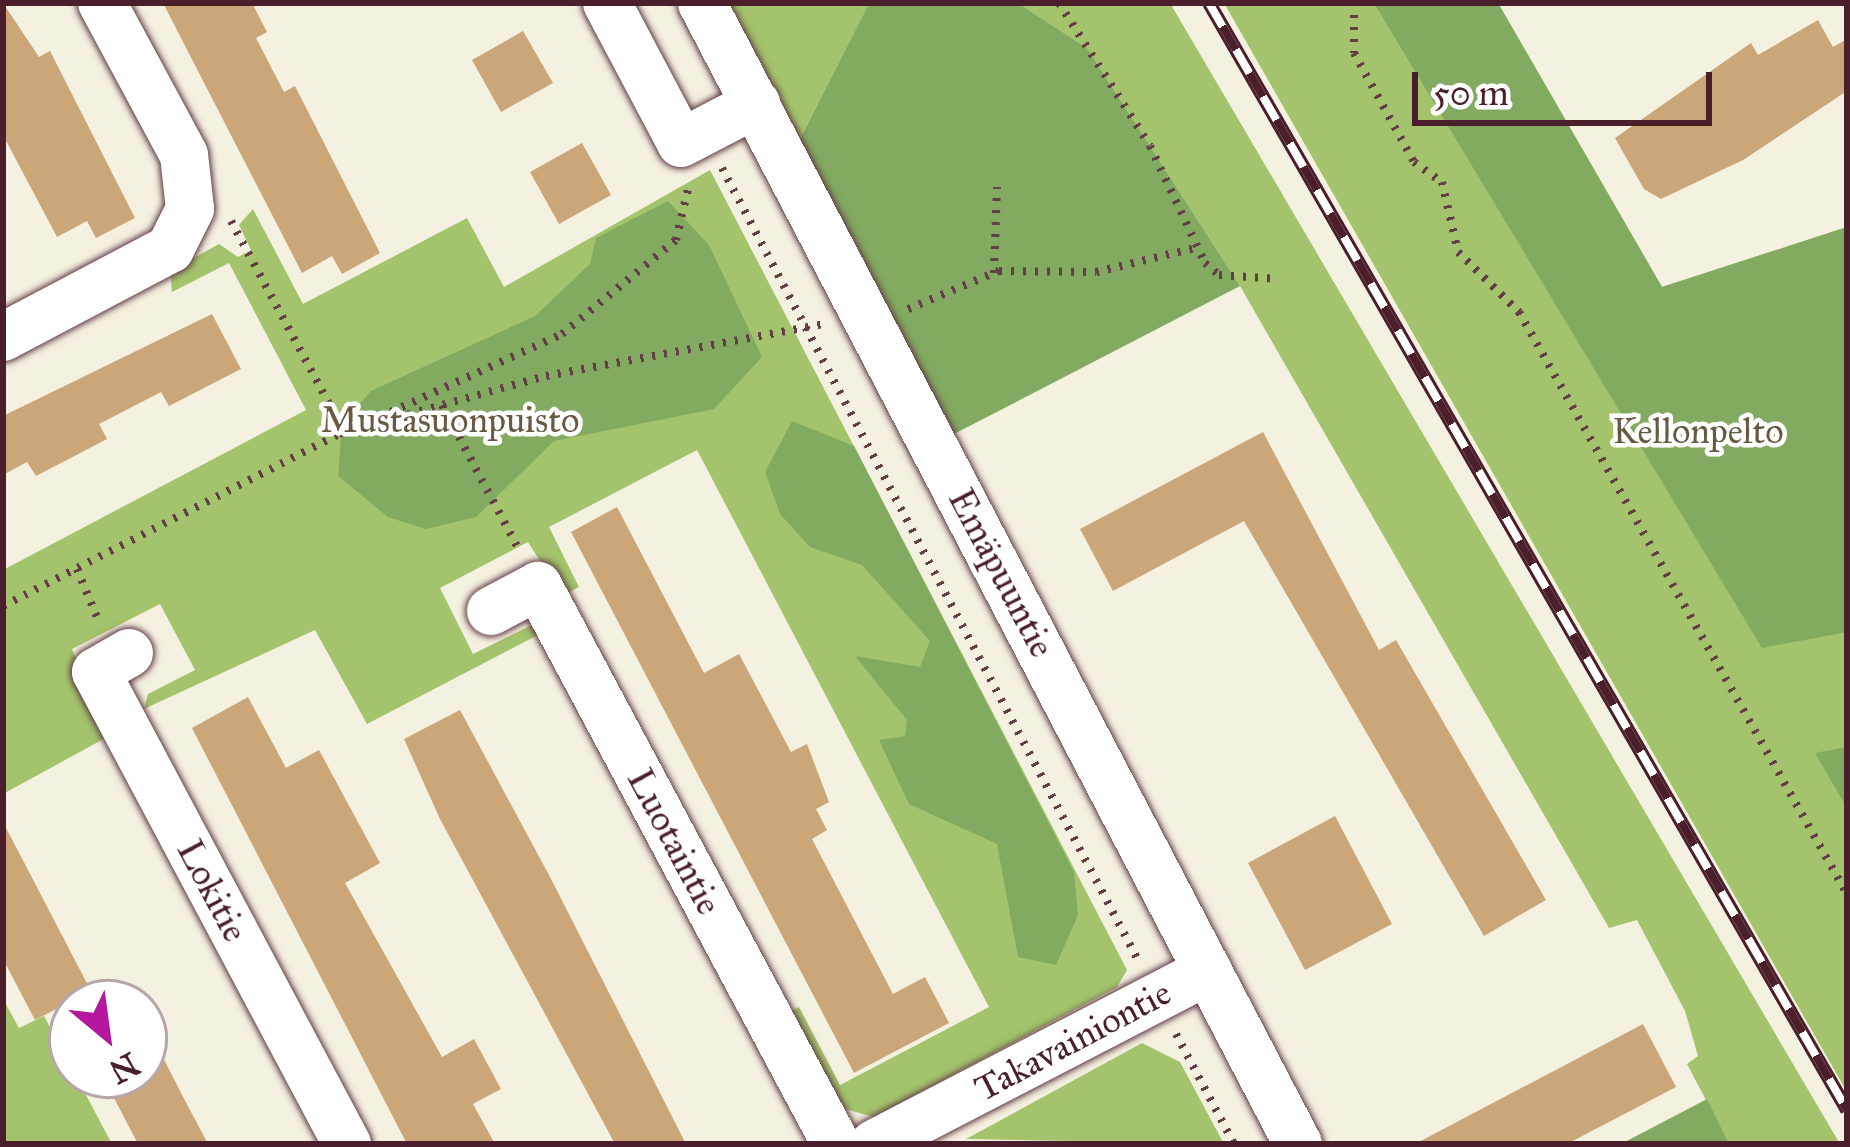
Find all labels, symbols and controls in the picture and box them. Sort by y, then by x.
scale bar [1418,48,1718,122]
text: 50 m [1433,71,1509,115]
park label: Mustasuonpuisto [321,399,579,443]
park label: Kellonpelto [1612,410,1784,454]
street label: Emäpuuntie [939,481,1063,665]
street label: Luotaintie [618,762,730,922]
street label: Lokitie [167,833,257,949]
street label: Takavainiontie [968,971,1178,1111]
north arrow [48,979,168,1099]
text: N [102,1044,146,1092]

